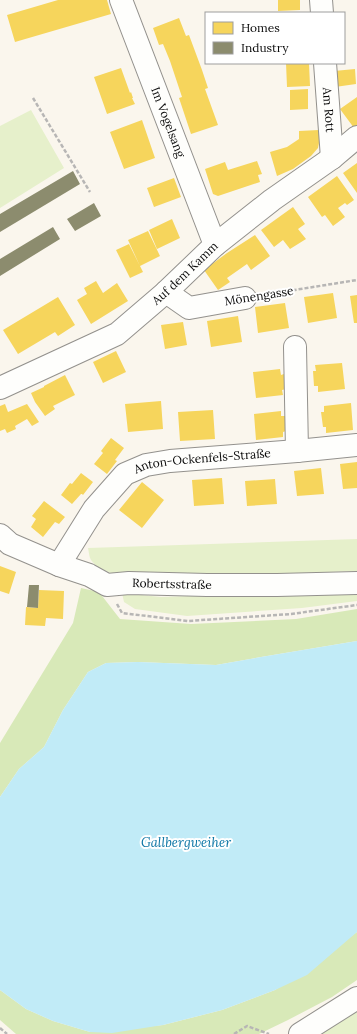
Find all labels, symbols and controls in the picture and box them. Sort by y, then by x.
legend [205,12,345,64]
text: Homes [241,20,280,35]
text: Industry [241,40,289,55]
street label: Im Vogelsang [148,85,189,160]
street label: Am Rott [320,86,338,133]
street label: Auf dem Kamm [148,238,221,308]
street label: Mönengasse [223,283,295,308]
street label: Anton-Ockenfels-Straße [130,445,272,477]
street label: Robertsstraße [132,575,212,592]
water label: Gallbergweiher [141,834,231,851]

